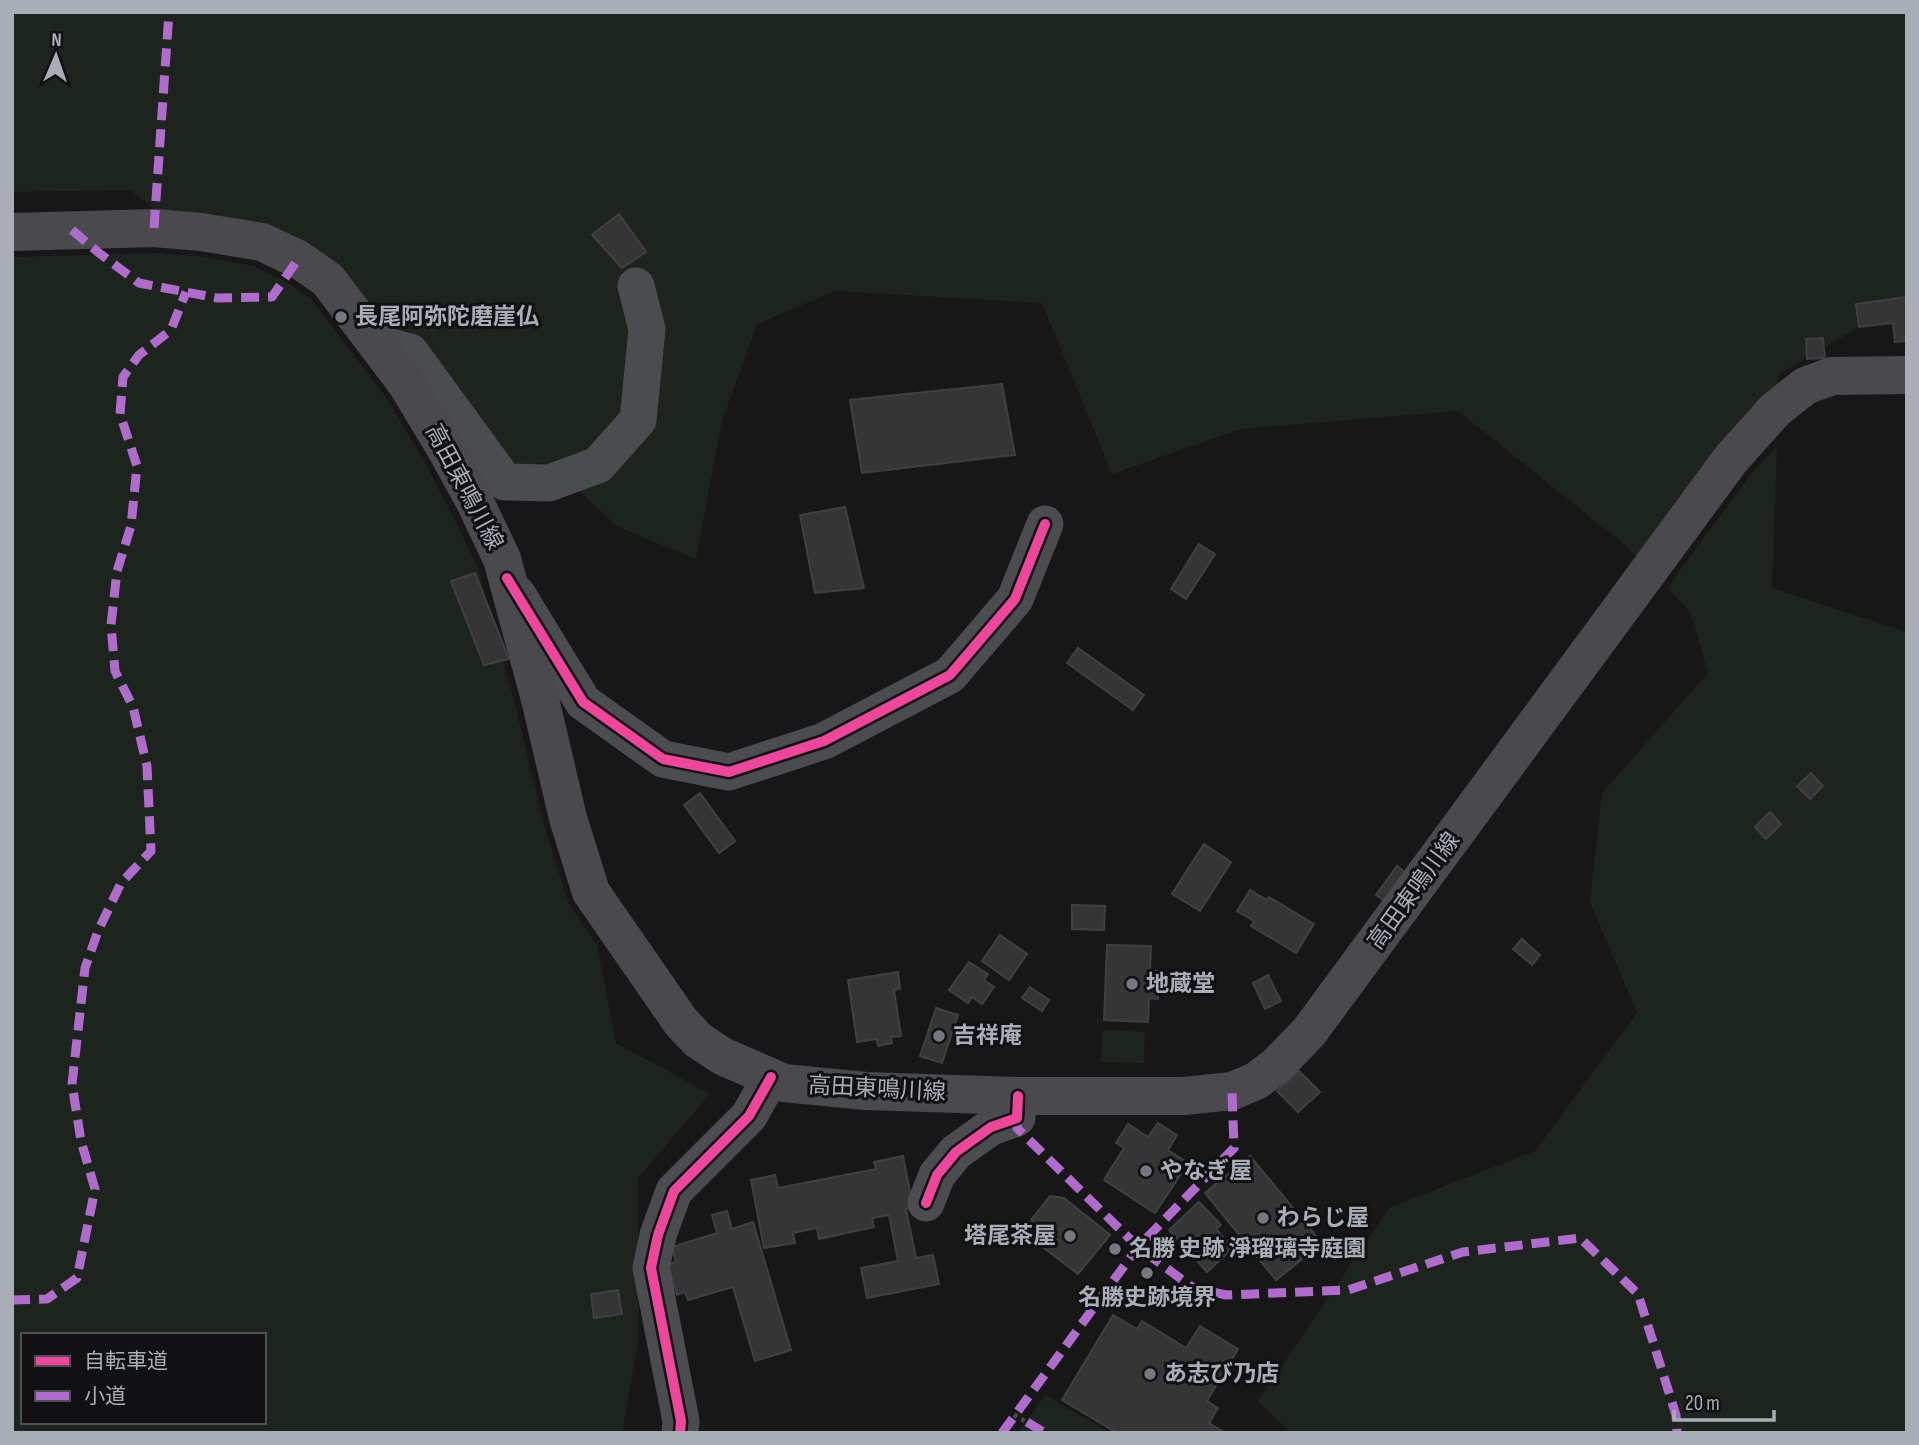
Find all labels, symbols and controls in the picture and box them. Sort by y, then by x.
north arrow [21,21,91,91]
text: N [51,29,62,52]
place label: 長尾阿弥陀磨崖仏 [355,303,539,331]
marker: 長尾阿弥陀磨崖仏 [333,309,349,325]
street label: 高田東鳴川線 [419,420,509,554]
street label: 高田東鳴川線 [1362,827,1466,955]
place label: 地蔵堂 [1146,970,1215,998]
marker: 地蔵堂 [1124,976,1140,992]
place label: 吉祥庵 [953,1022,1022,1050]
marker: 吉祥庵 [931,1028,947,1044]
street label: 高田東鳴川線 [807,1071,947,1107]
place label: やなぎ屋 [1160,1157,1252,1185]
marker: やなぎ屋 [1138,1163,1154,1179]
place label: わらじ屋 [1277,1204,1369,1232]
marker: わらじ屋 [1255,1210,1271,1226]
place label: 塔尾茶屋 [964,1222,1056,1250]
marker: 塔尾茶屋 [1062,1228,1078,1244]
place label: 名勝 史跡 淨瑠璃寺庭園 [1129,1235,1366,1263]
marker: 名勝 史跡 淨瑠璃寺庭園 [1107,1241,1123,1257]
marker: 名勝史跡境界 [1139,1265,1155,1281]
place label: 名勝史跡境界 [1078,1284,1216,1312]
legend [21,1333,266,1424]
text: 自転車道 [84,1349,168,1374]
place label: あ志び乃店 [1164,1360,1279,1388]
marker: あ志び乃店 [1142,1366,1158,1382]
scale bar [1674,1378,1774,1422]
text: 小道 [84,1384,126,1409]
text: 20 m [1685,1391,1720,1416]

